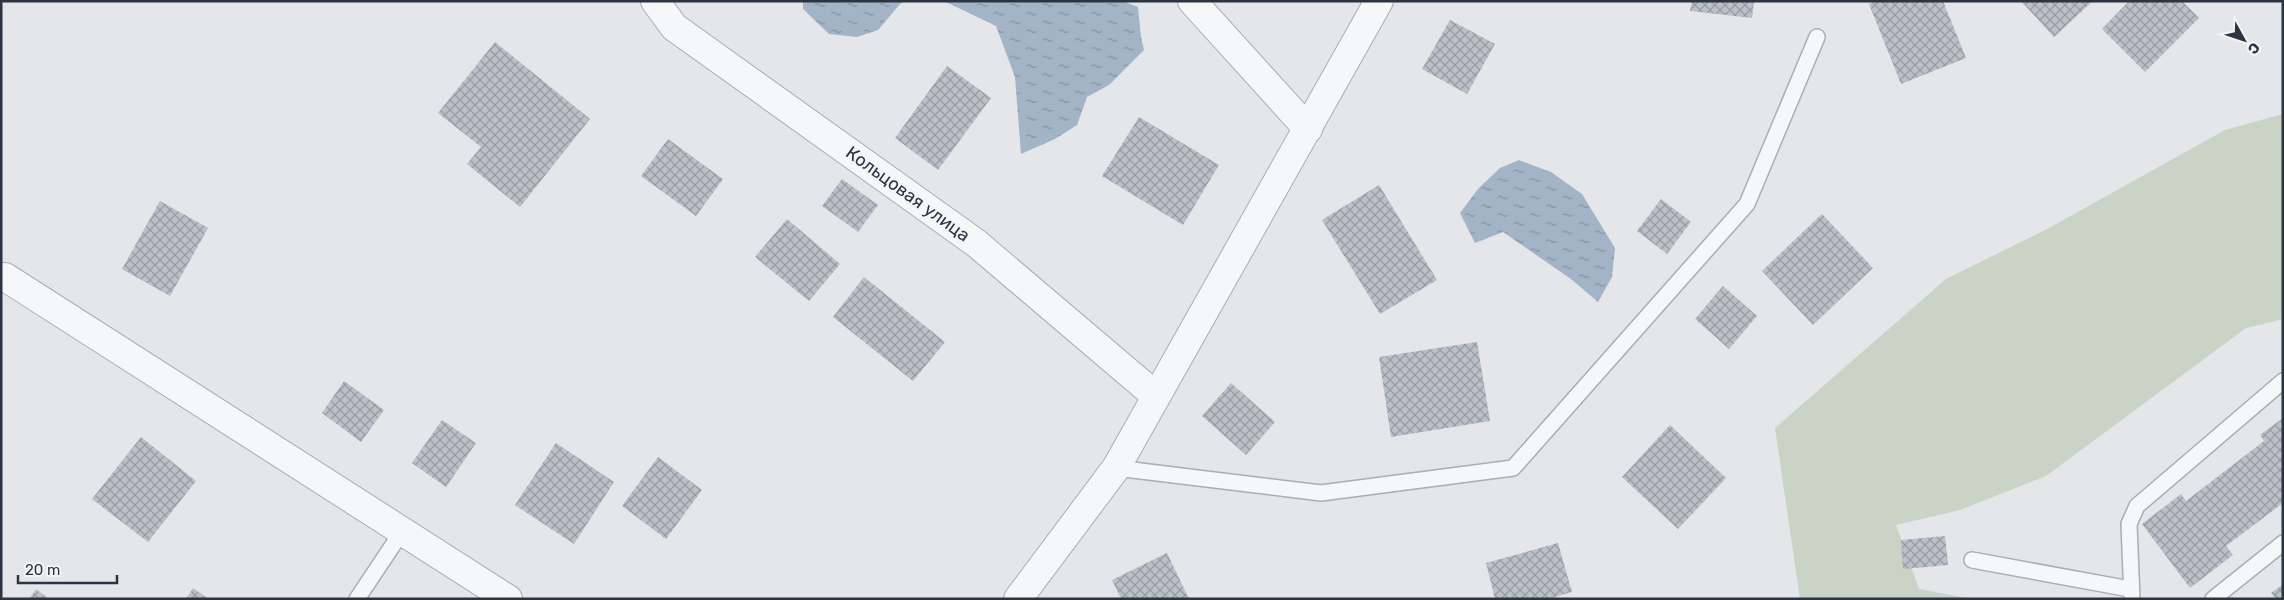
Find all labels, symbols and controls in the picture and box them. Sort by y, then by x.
north arrow [2219,15,2269,65]
text: С [2244,39,2263,57]
street label: Кольцовая улица [842,142,974,246]
scale bar [18,552,116,584]
text: 20 m [25,561,60,579]

